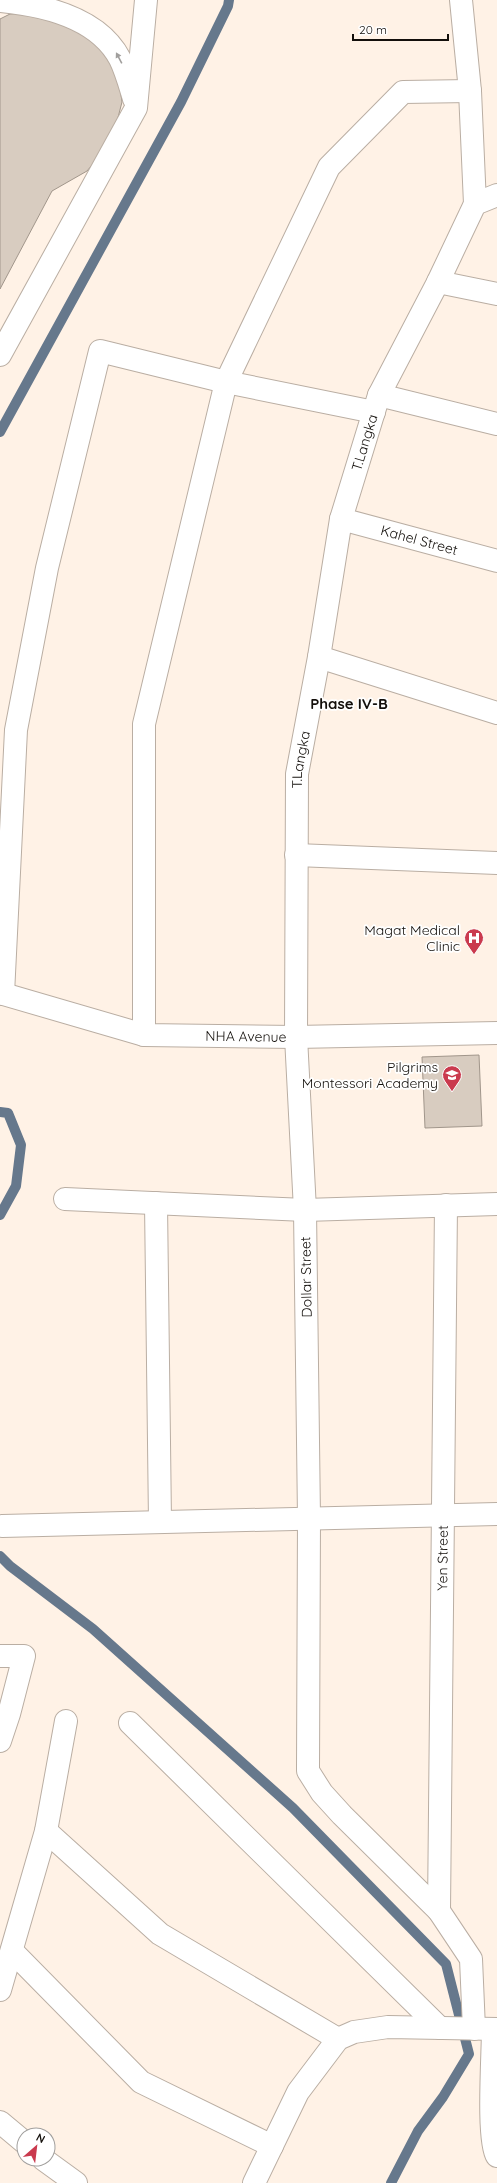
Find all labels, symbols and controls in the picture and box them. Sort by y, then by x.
scale bar [353,16,448,42]
text: 20 m [359,22,387,37]
one-way arrow [115,53,122,64]
street label: T.Langka [347,412,382,473]
street label: Kahel Street [379,521,460,559]
district label: Phase IV-B [310,694,388,713]
street label: T.Langka [288,729,314,788]
place label: Magat Medical Clinic [364,921,460,955]
hospital icon: Magat Medical Clinic [463,927,485,955]
street label: NHA Avenue [205,1027,287,1046]
place label: Pilgrims Montessori Academy [302,1058,438,1092]
school or university icon: Pilgrims Montessori Academy [441,1064,463,1092]
street label: Dollar Street [296,1236,316,1318]
street label: Yen Street [433,1525,452,1591]
north arrow [16,2127,56,2167]
text: N [34,2130,48,2146]

